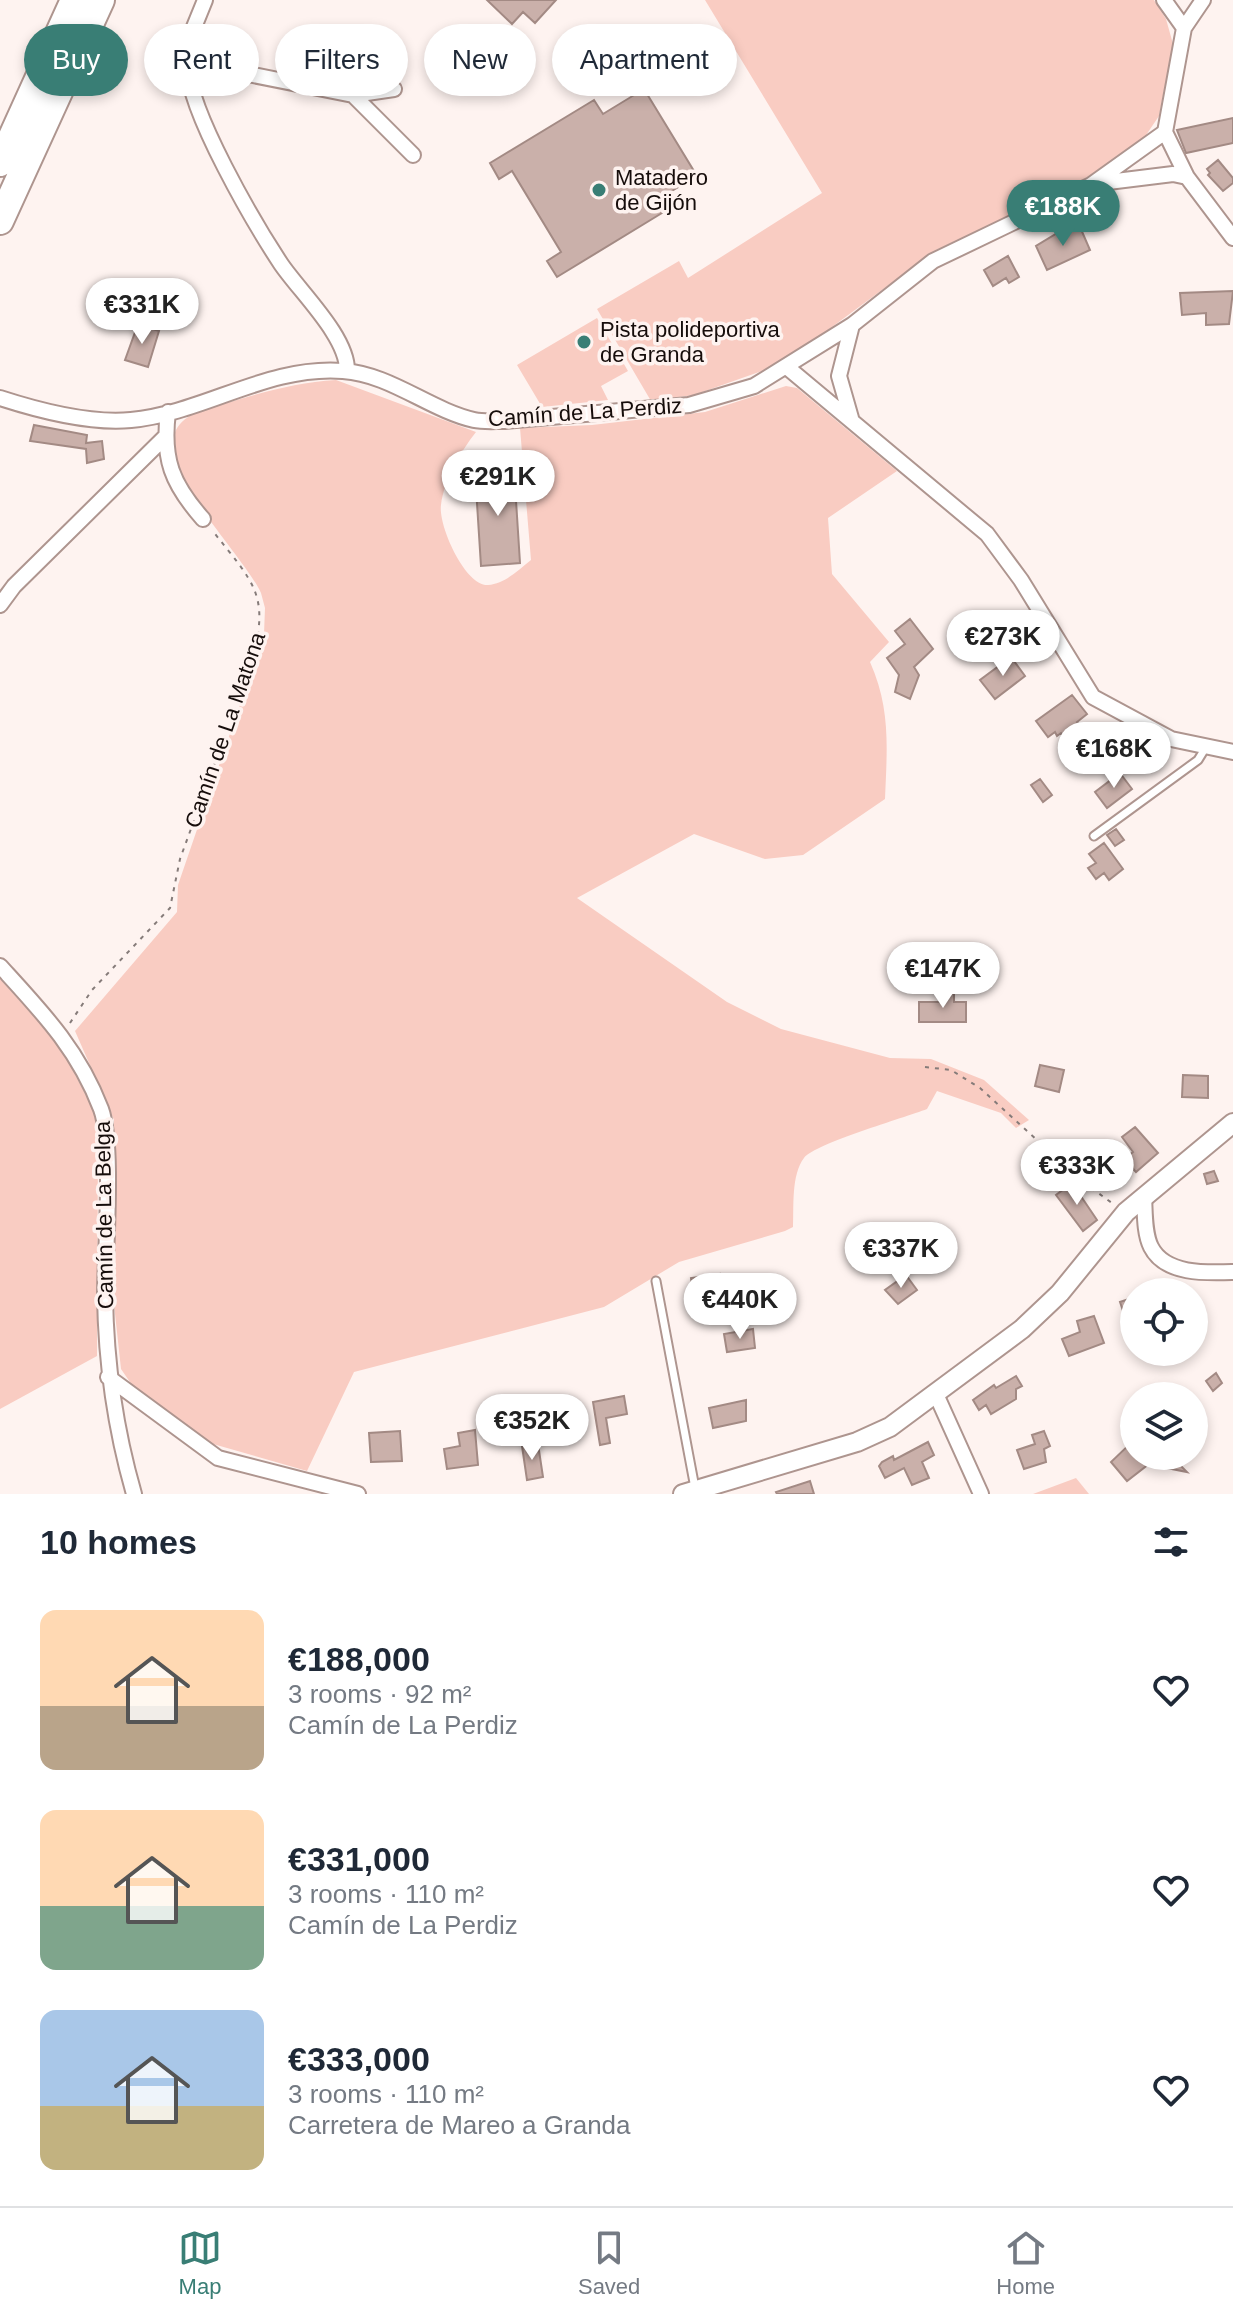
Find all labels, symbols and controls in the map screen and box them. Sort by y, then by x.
chip: Buy [24,24,128,96]
chip: Rent [144,24,259,96]
chip: Filters [275,24,408,96]
chip: New [424,24,536,96]
chip: Apartment [552,24,737,96]
place label: Matadero de Gijón [615,165,708,215]
pin: €188K [1007,180,1119,248]
marker: Matadero de Gijón [590,181,608,199]
text: €188K [1025,191,1101,221]
pin: €331K [86,278,198,346]
text: €331K [104,289,180,319]
place label: Pista polideportiva de Granda [600,317,781,367]
marker: Pista polideportiva de Granda [575,333,593,351]
street label: Camín de La Perdiz [487,393,683,431]
pin: €291K [442,450,554,518]
text: €291K [460,461,536,491]
pin: €273K [947,610,1059,678]
text: €273K [965,621,1041,651]
street label: Camín de La Matona [180,628,271,831]
pin: €168K [1058,722,1170,790]
text: €168K [1076,733,1152,763]
pin: €147K [887,942,999,1010]
text: €147K [905,953,981,983]
street label: Camín de La Belga [90,1120,118,1309]
pin: €333K [1021,1139,1133,1207]
text: €333K [1039,1150,1115,1180]
pin: €337K [845,1222,957,1290]
text: €337K [863,1233,939,1263]
pin: €440K [684,1273,796,1341]
map controls [1120,1278,1208,1470]
button: locate [1120,1278,1208,1366]
text: €440K [702,1284,778,1314]
button: layers [1120,1382,1208,1470]
pin: €352K [476,1394,588,1462]
text: €352K [494,1405,570,1435]
icon: filters [1149,1520,1193,1564]
text: 10 homes [40,1523,197,1561]
text: €188,000 [288,1640,430,1678]
icon: home [104,1642,200,1738]
icon: heart [1149,1668,1193,1712]
text: 3 rooms · 92 m² [288,1679,472,1709]
text: Camín de La Perdiz [288,1710,518,1740]
text: €331,000 [288,1840,430,1878]
icon: home [104,1842,200,1938]
icon: heart [1149,1868,1193,1912]
text: 3 rooms · 110 m² [288,1879,484,1909]
text: Camín de La Perdiz [288,1910,518,1940]
text: €333,000 [288,2040,430,2078]
icon: home [104,2042,200,2138]
icon: heart [1149,2068,1193,2112]
text: 3 rooms · 110 m² [288,2079,484,2109]
text: Carretera de Mareo a Granda [288,2110,631,2140]
tab: Map [178,2226,222,2300]
tab: Saved [578,2226,640,2300]
tab: Home [996,2226,1055,2300]

